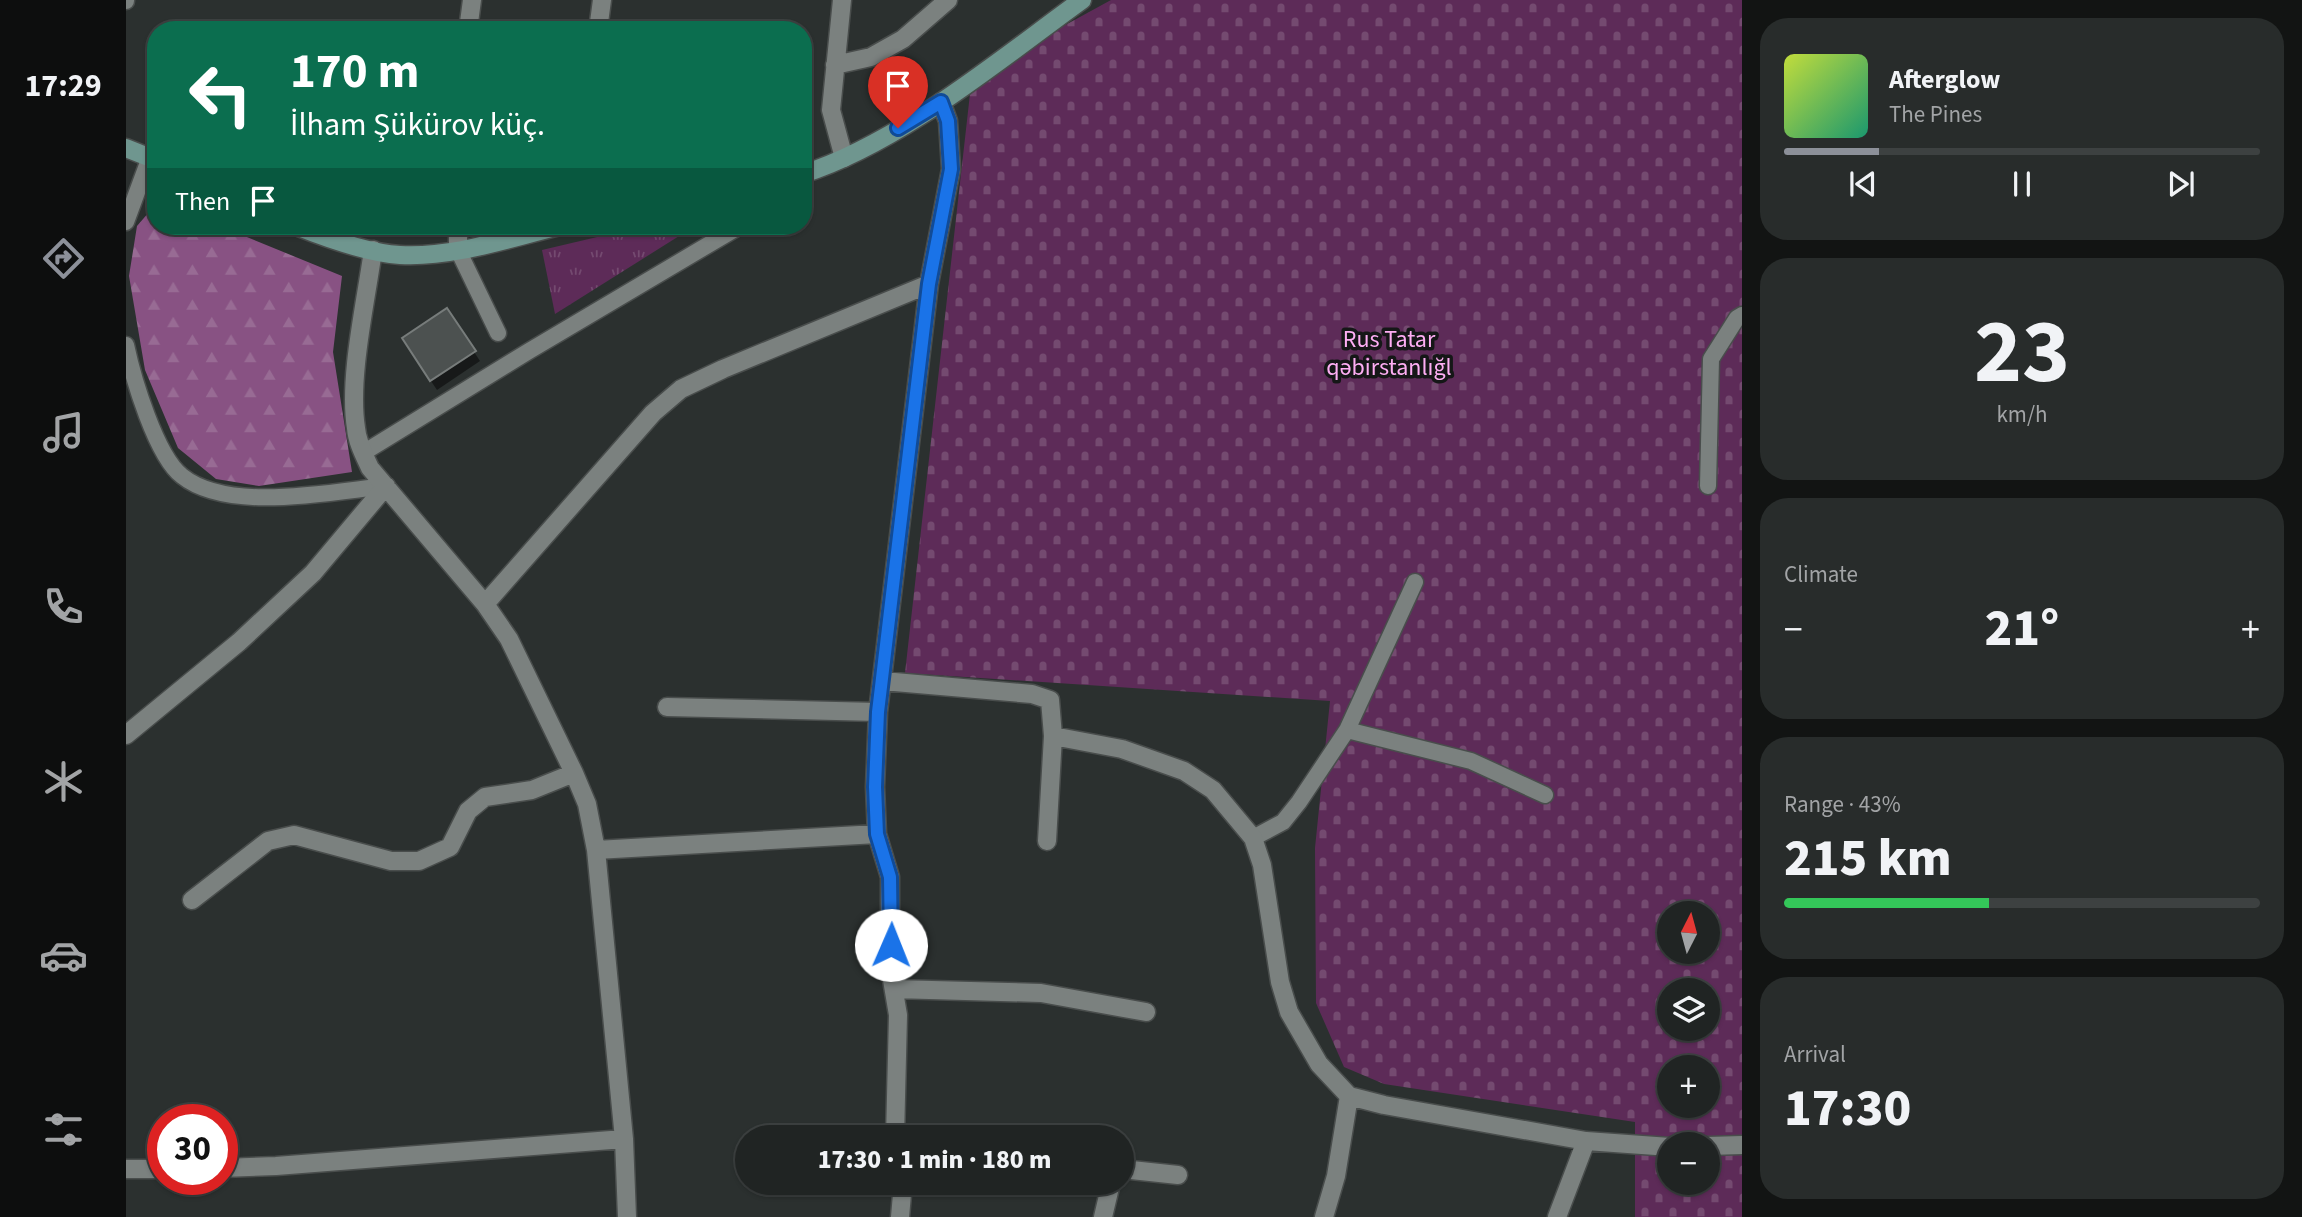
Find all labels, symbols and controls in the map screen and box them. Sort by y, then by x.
text: 170 m [290,37,419,107]
icon: left [175,49,266,140]
pin [868,56,928,128]
text: Afterglow [1889,61,2000,98]
text: 17:29 [24,63,102,109]
icon: arrive [879,67,917,105]
text: The Pines [1889,98,1982,131]
text: İlham Şükürov küç. [290,102,545,148]
icon: previous [1844,165,1882,203]
icon: pause [2003,165,2041,203]
icon: next [2162,165,2200,203]
icon: arrive [244,182,282,220]
text: Then [175,183,230,220]
icon: directions [39,234,88,283]
text: 23 [1974,288,2070,417]
park label: Rus Tatar qəbirstanlığl [1326,322,1452,385]
text: km/h [1996,398,2048,431]
icon: music [39,408,88,457]
text: Climate [1784,558,1858,591]
icon: phone [39,582,88,631]
text: 21° [1985,592,2059,666]
text: − [1784,603,1803,657]
text: + [2241,603,2260,657]
icon: climate [39,757,88,806]
text: Range · 43% [1784,788,1901,821]
text: 215 km [1784,822,1952,896]
north arrow [1657,901,1720,964]
map controls [1657,901,1720,1195]
position arrow [854,908,928,982]
icon: car [39,931,88,980]
button: layers [1657,978,1720,1041]
text: Arrival [1784,1038,1846,1071]
button: + [1657,1055,1720,1118]
text: 17:30 [1784,1072,1911,1146]
speed limit sign: 30 [147,1104,238,1195]
icon: filters [39,1105,88,1154]
button: − [1657,1132,1720,1195]
text: 17:30 · 1 min · 180 m [818,1141,1051,1178]

